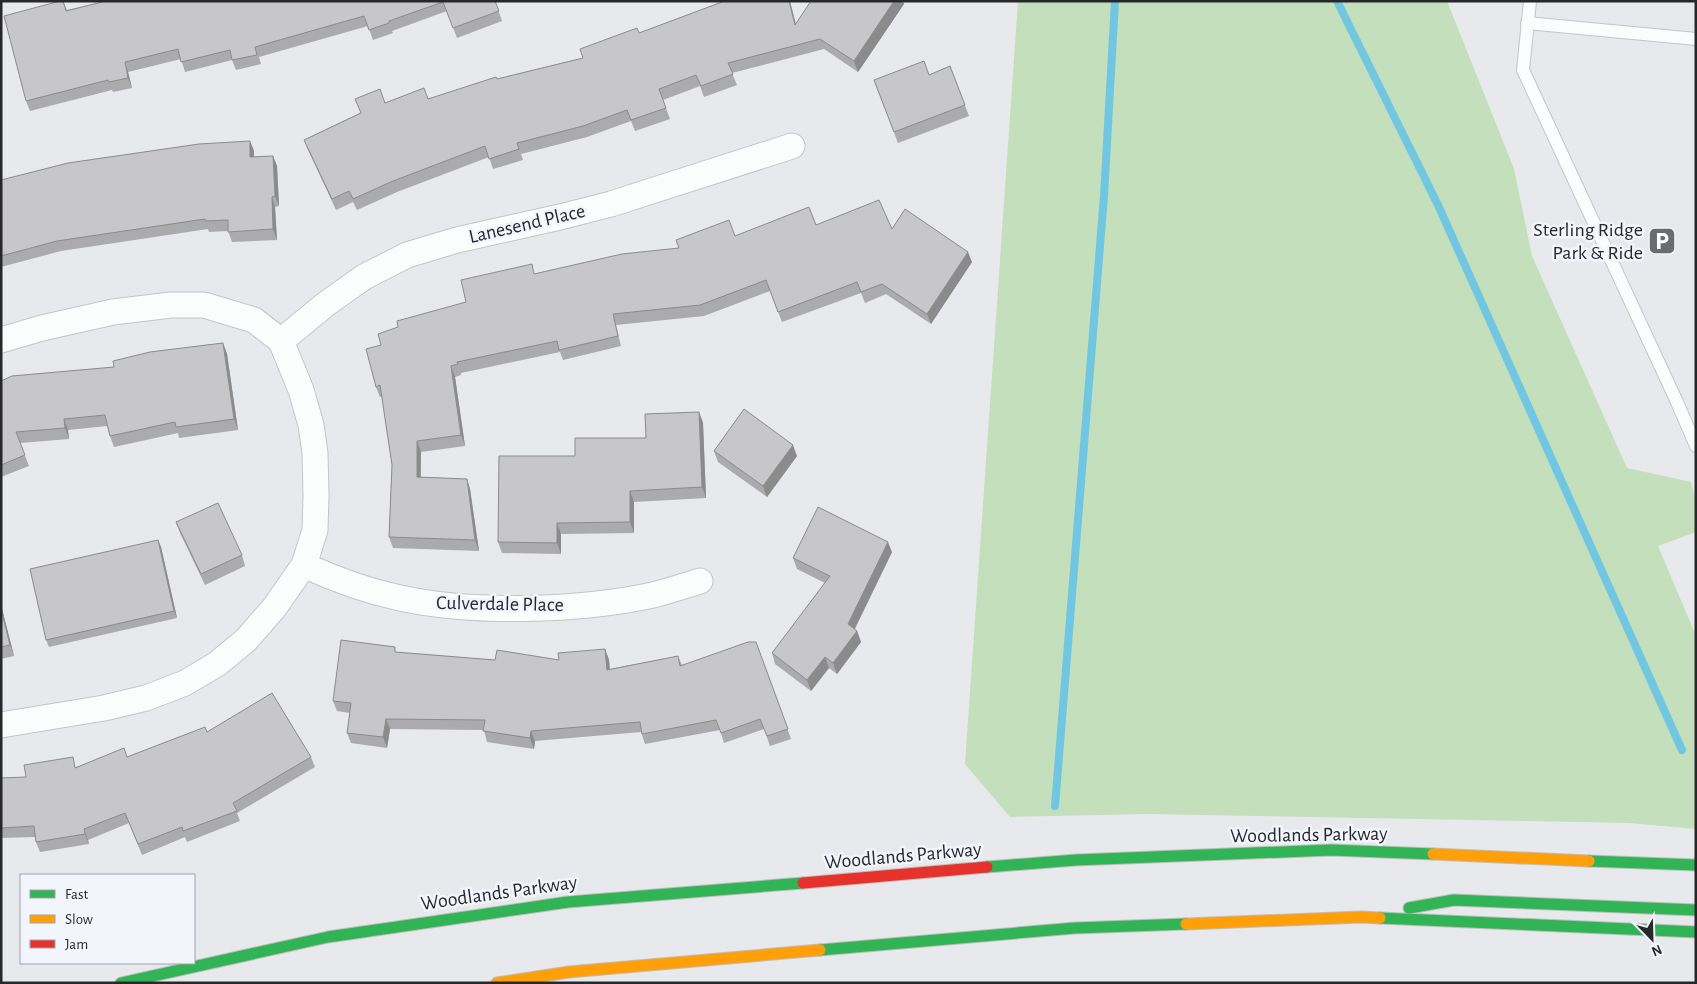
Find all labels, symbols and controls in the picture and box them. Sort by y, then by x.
street label: Lanesend Place [467,201,587,247]
place label: Sterling Ridge Park & Ride [1533,220,1643,263]
parking icon: Sterling Ridge Park & Ride [1647,226,1677,256]
street label: Culverdale Place [436,593,564,615]
street label: Woodlands Parkway [1230,824,1388,846]
street label: Woodlands Parkway [824,839,983,873]
street label: Woodlands Parkway [420,872,579,914]
legend [20,874,195,964]
text: Fast [65,887,89,902]
text: Slow [65,912,93,927]
north arrow [1627,914,1677,964]
text: Jam [65,937,88,952]
text: N [1649,942,1664,958]

